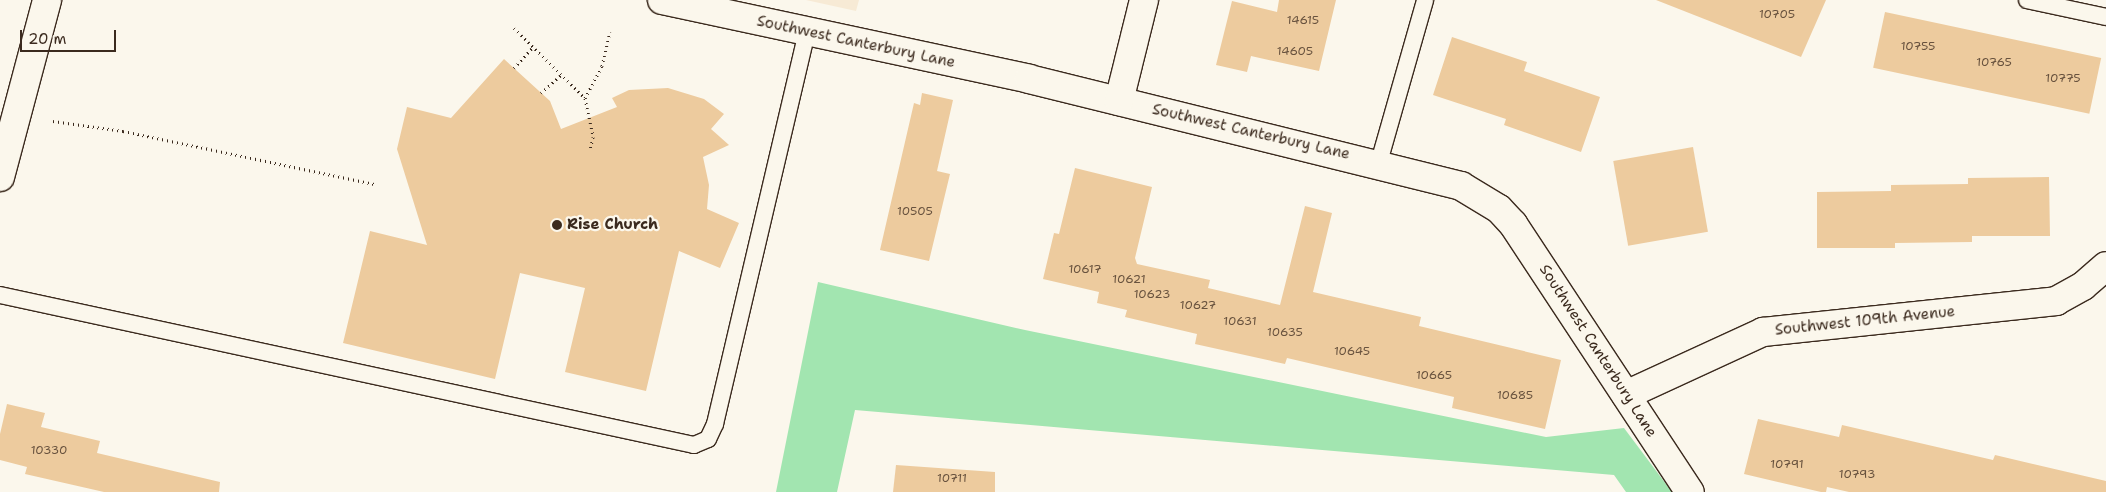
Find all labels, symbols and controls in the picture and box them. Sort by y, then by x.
house number: 10705 [1759,8,1795,22]
street label: Southwest Canterbury Lane [755,12,957,72]
house number: 14615 [1287,14,1319,28]
scale bar [22,20,119,52]
text: 20 m [28,29,67,49]
house number: 10755 [1901,40,1935,54]
house number: 14605 [1277,45,1313,59]
house number: 10765 [1976,56,2012,70]
house number: 10775 [2045,72,2081,86]
street label: Southwest Canterbury Lane [1150,100,1352,164]
house number: 10505 [897,205,933,219]
place label: Rise Church [567,216,658,234]
marker: Rise Church [551,219,563,231]
street label: Southwest Canterbury Lane [1535,261,1661,441]
house number: 10617 [1068,263,1102,277]
house number: 10621 [1112,273,1146,287]
house number: 10623 [1134,288,1170,302]
house number: 10627 [1180,299,1216,313]
street label: Southwest 109th Avenue [1774,303,1956,339]
house number: 10631 [1223,315,1257,329]
house number: 10635 [1267,326,1303,340]
house number: 10645 [1334,345,1370,359]
house number: 10665 [1416,369,1452,383]
house number: 10685 [1497,389,1533,403]
house number: 10330 [31,444,67,458]
house number: 10791 [1770,458,1804,472]
house number: 10793 [1839,468,1875,482]
house number: 10711 [937,472,967,486]

